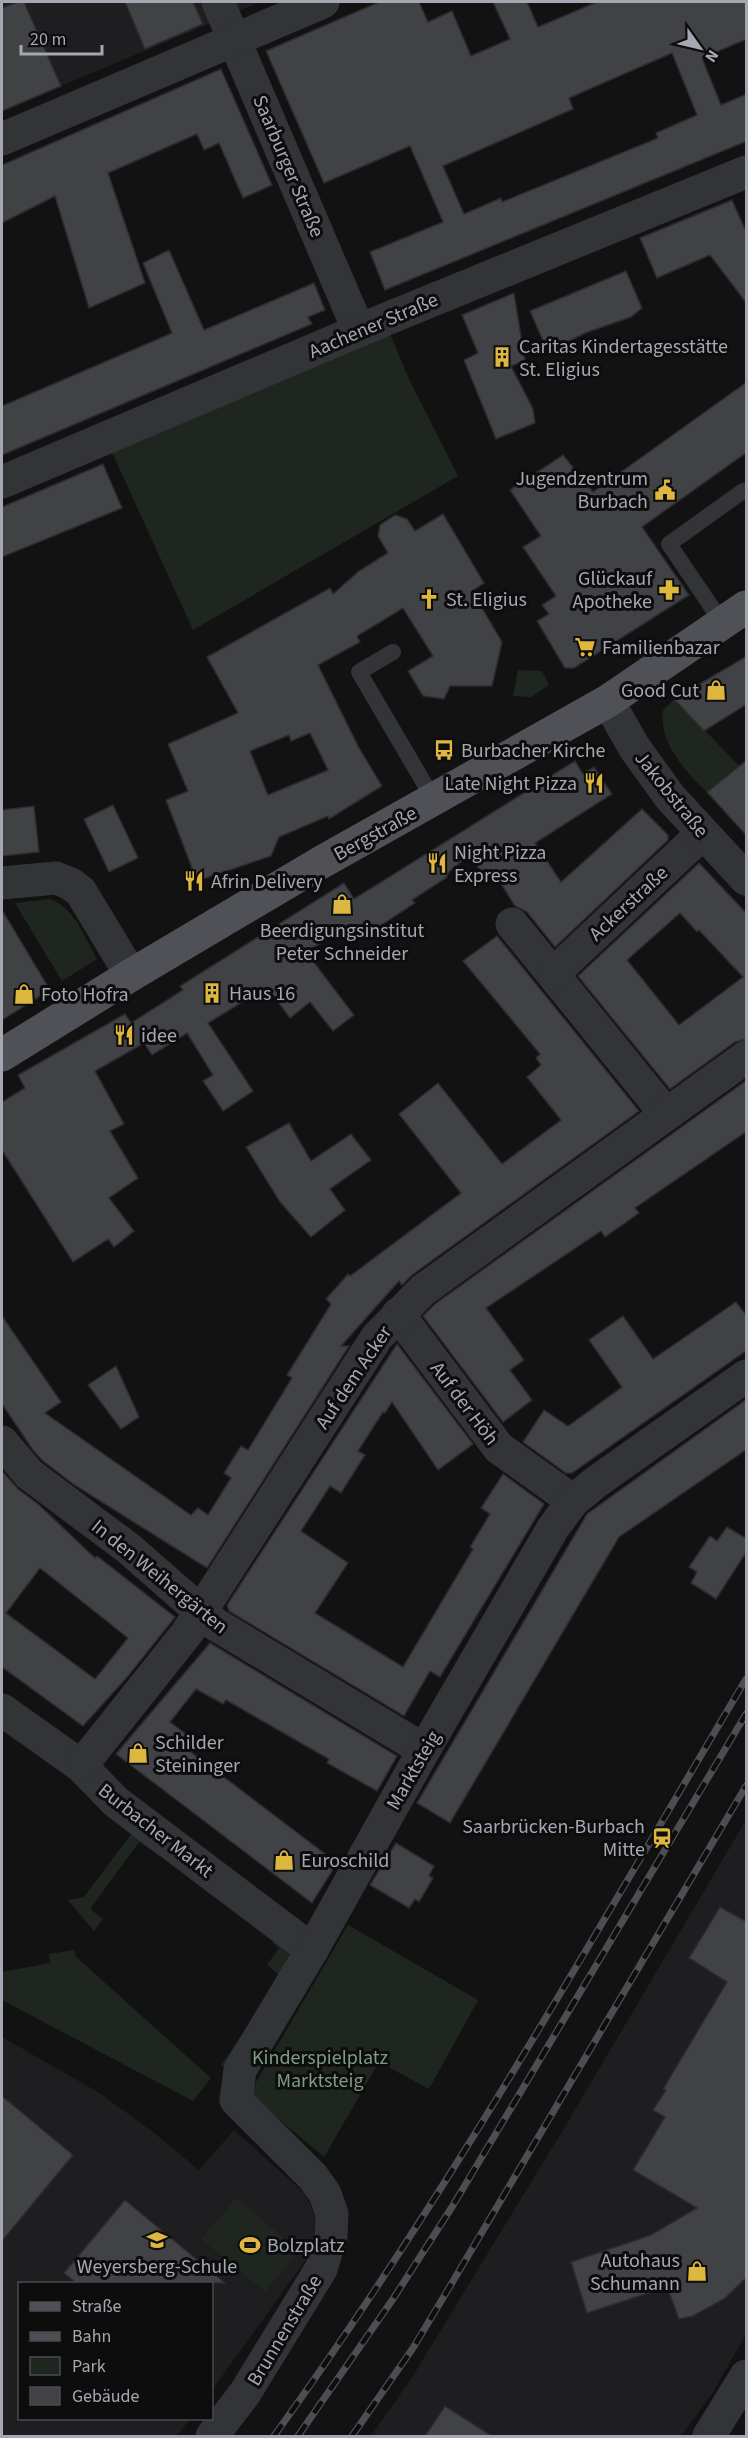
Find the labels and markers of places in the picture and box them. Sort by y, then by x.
place label: Caritas Kindertagesstätte St. Eligius [519,333,728,384]
building icon: Caritas Kindertagesstätte St. Eligius [490,345,514,369]
place label: Jugendzentrum Burbach [515,465,648,516]
public building icon: Jugendzentrum Burbach [653,478,677,502]
place label: Glückauf Apotheke [573,565,653,616]
pharmacy icon: Glückauf Apotheke [657,578,681,602]
place label: St. Eligius [446,586,527,614]
church icon: St. Eligius [417,587,441,611]
place label: Familienbazar [602,634,720,662]
supermarket icon: Familienbazar [573,635,597,659]
place label: Good Cut [621,677,699,705]
shop icon: Good Cut [704,678,728,702]
place label: Burbacher Kirche [461,737,606,765]
bus stop icon: Burbacher Kirche [432,738,456,762]
place label: Late Night Pizza [445,770,577,798]
restaurant icon: Late Night Pizza [582,771,606,795]
place label: Night Pizza Express [454,839,546,890]
restaurant icon: Night Pizza Express [425,851,449,875]
place label: Afrin Delivery [211,868,323,896]
restaurant icon: Afrin Delivery [182,869,206,893]
shop icon: Beerdigungsinstitut Peter Schneider [330,892,354,916]
place label: Beerdigungsinstitut Peter Schneider [260,917,425,968]
place label: Haus 16 [229,980,295,1008]
place label: Foto Hofra [41,981,129,1009]
building icon: Haus 16 [200,981,224,1005]
shop icon: Foto Hofra [12,982,36,1006]
place label: idee [141,1022,177,1050]
restaurant icon: idee [112,1023,136,1047]
place label: Schilder Steininger [155,1729,240,1780]
shop icon: Schilder Steininger [126,1741,150,1765]
place label: Saarbrücken-Burbach Mitte [462,1813,645,1864]
station icon: Saarbrücken-Burbach Mitte [650,1826,674,1850]
place label: Euroschild [301,1847,389,1875]
shop icon: Euroschild [272,1848,296,1872]
school or university icon: Weyersberg-Schule [145,2228,169,2252]
place label: Bolzplatz [267,2232,344,2260]
sports icon: Bolzplatz [238,2233,262,2257]
place label: Autohaus Schumann [590,2247,680,2298]
place label: Weyersberg-Schule [77,2253,237,2281]
shop icon: Autohaus Schumann [685,2259,709,2283]

